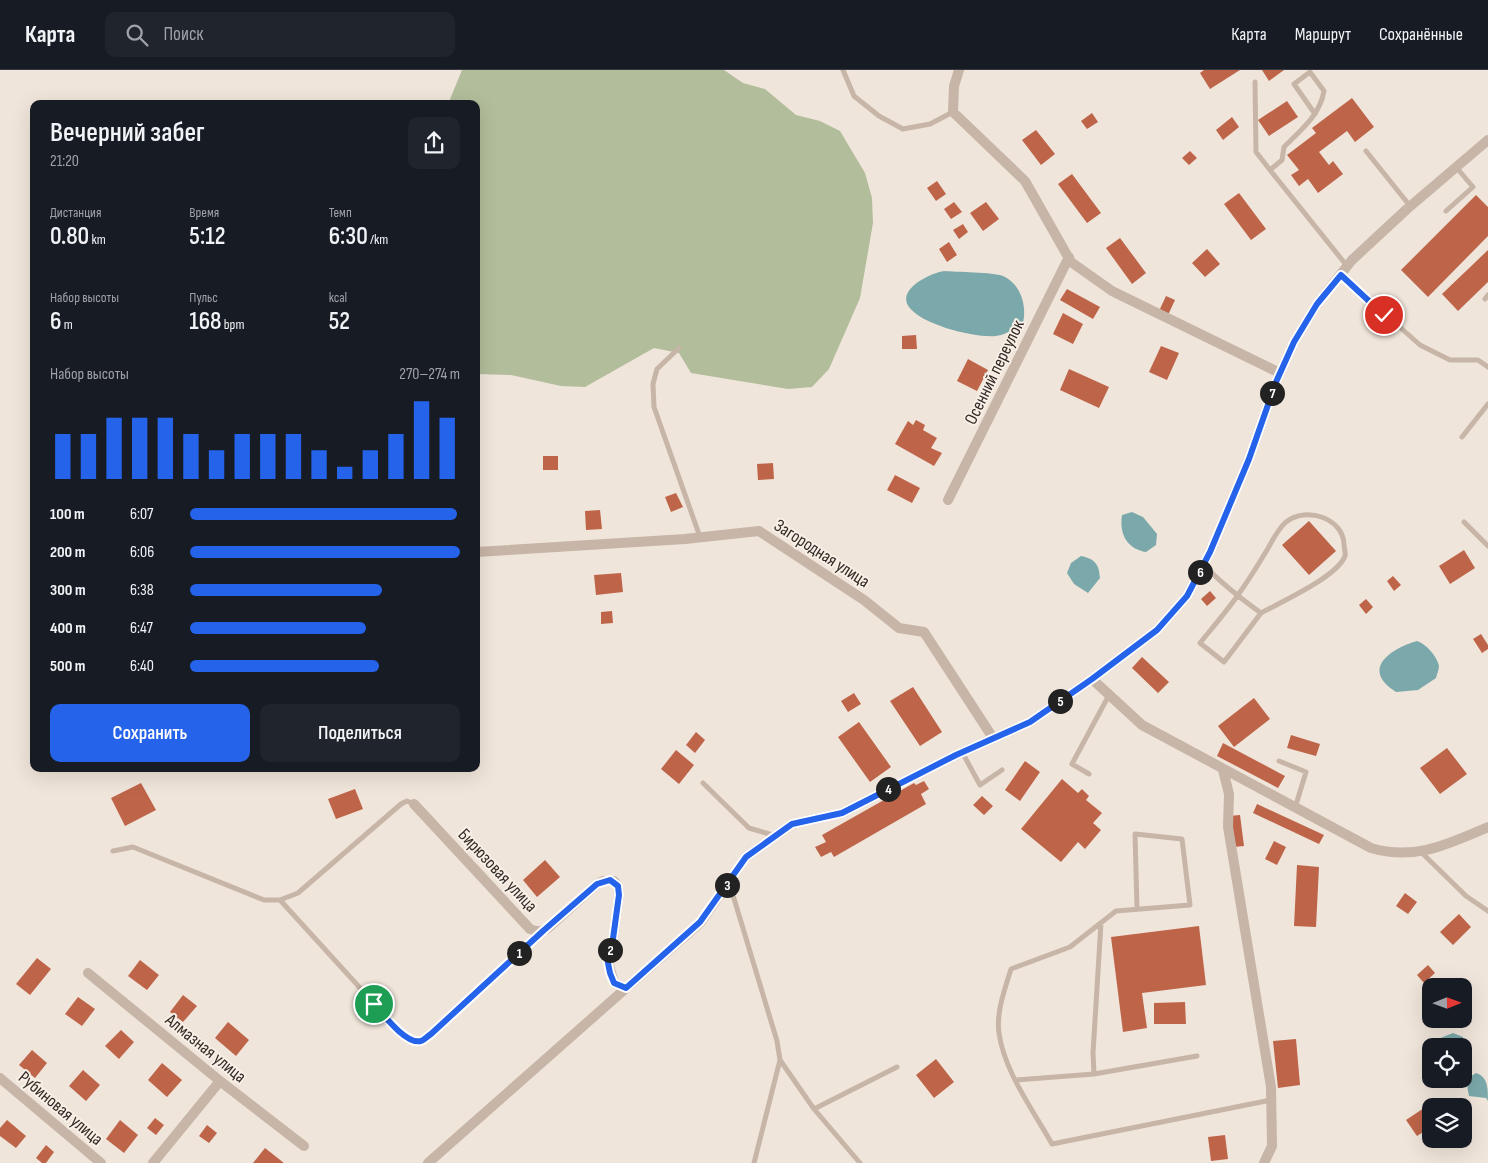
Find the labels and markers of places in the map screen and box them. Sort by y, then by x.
pin [1363,294,1405,336]
pin: 7 [1260,380,1284,406]
pin: 6 [1188,560,1212,584]
pin: 5 [1048,688,1072,714]
pin: 4 [876,776,900,802]
pin: 3 [714,872,740,898]
pin: 2 [598,938,622,962]
pin: 1 [506,940,532,966]
pin [353,983,395,1025]

